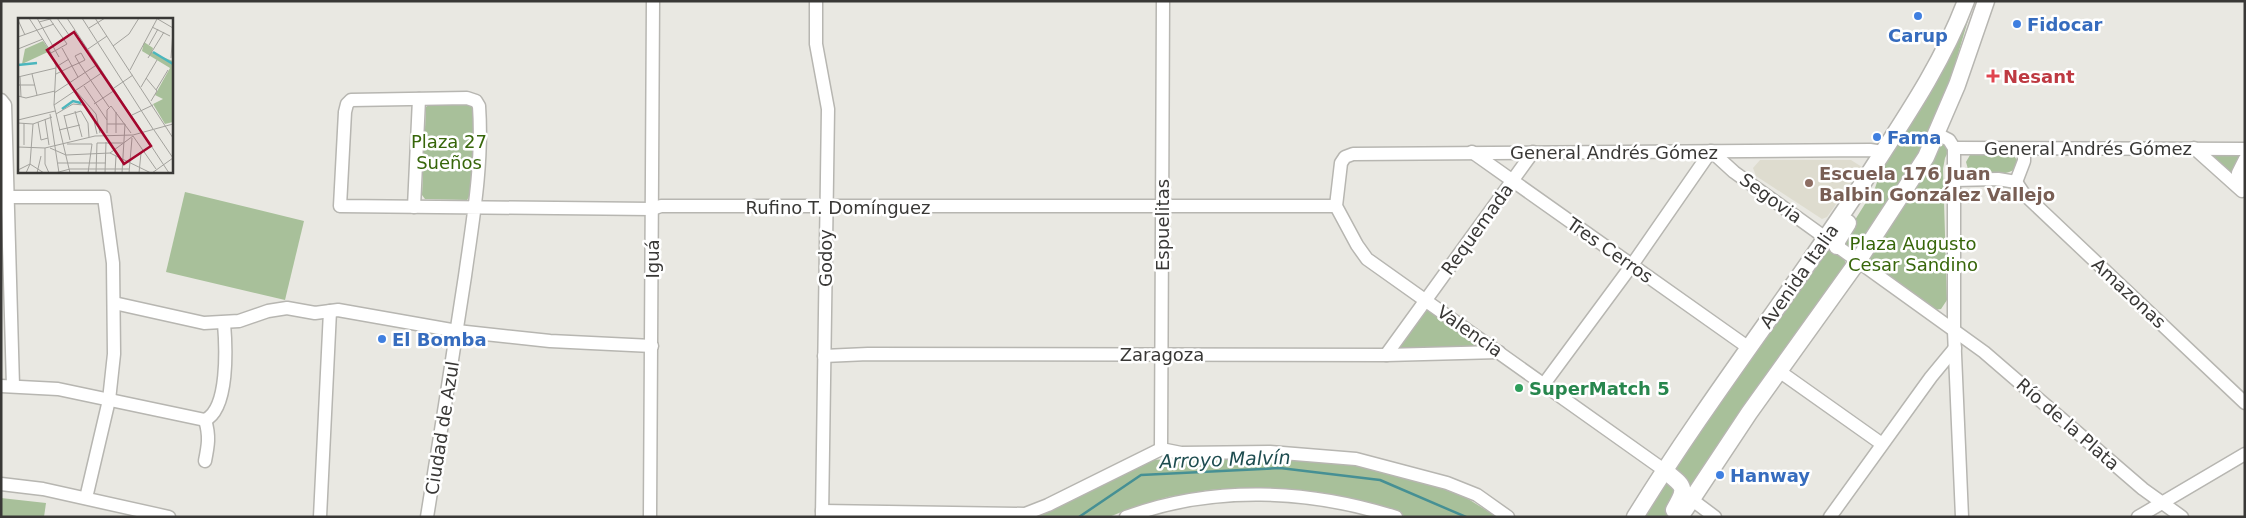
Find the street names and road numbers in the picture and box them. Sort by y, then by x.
street label: General Andrés Gómez [1984,138,2192,159]
street label: General Andrés Gómez [1510,142,1718,163]
street label: Segovia [1736,168,1806,228]
street label: Espuelitas [1152,179,1173,271]
street label: Requemada [1437,179,1517,279]
street label: Rufino T. Domínguez [745,197,931,218]
street label: Tres Cerros [1562,212,1657,287]
street label: Avenida Italia [1755,220,1843,332]
street label: Godoy [815,229,836,287]
street label: Iguá [642,239,663,279]
street label: Amazonas [2088,254,2170,332]
street label: Valencia [1433,301,1507,361]
street label: Zaragoza [1120,344,1204,365]
street label: Ciudad de Azul [421,360,463,496]
street label: Río de la Plata [2012,374,2124,474]

